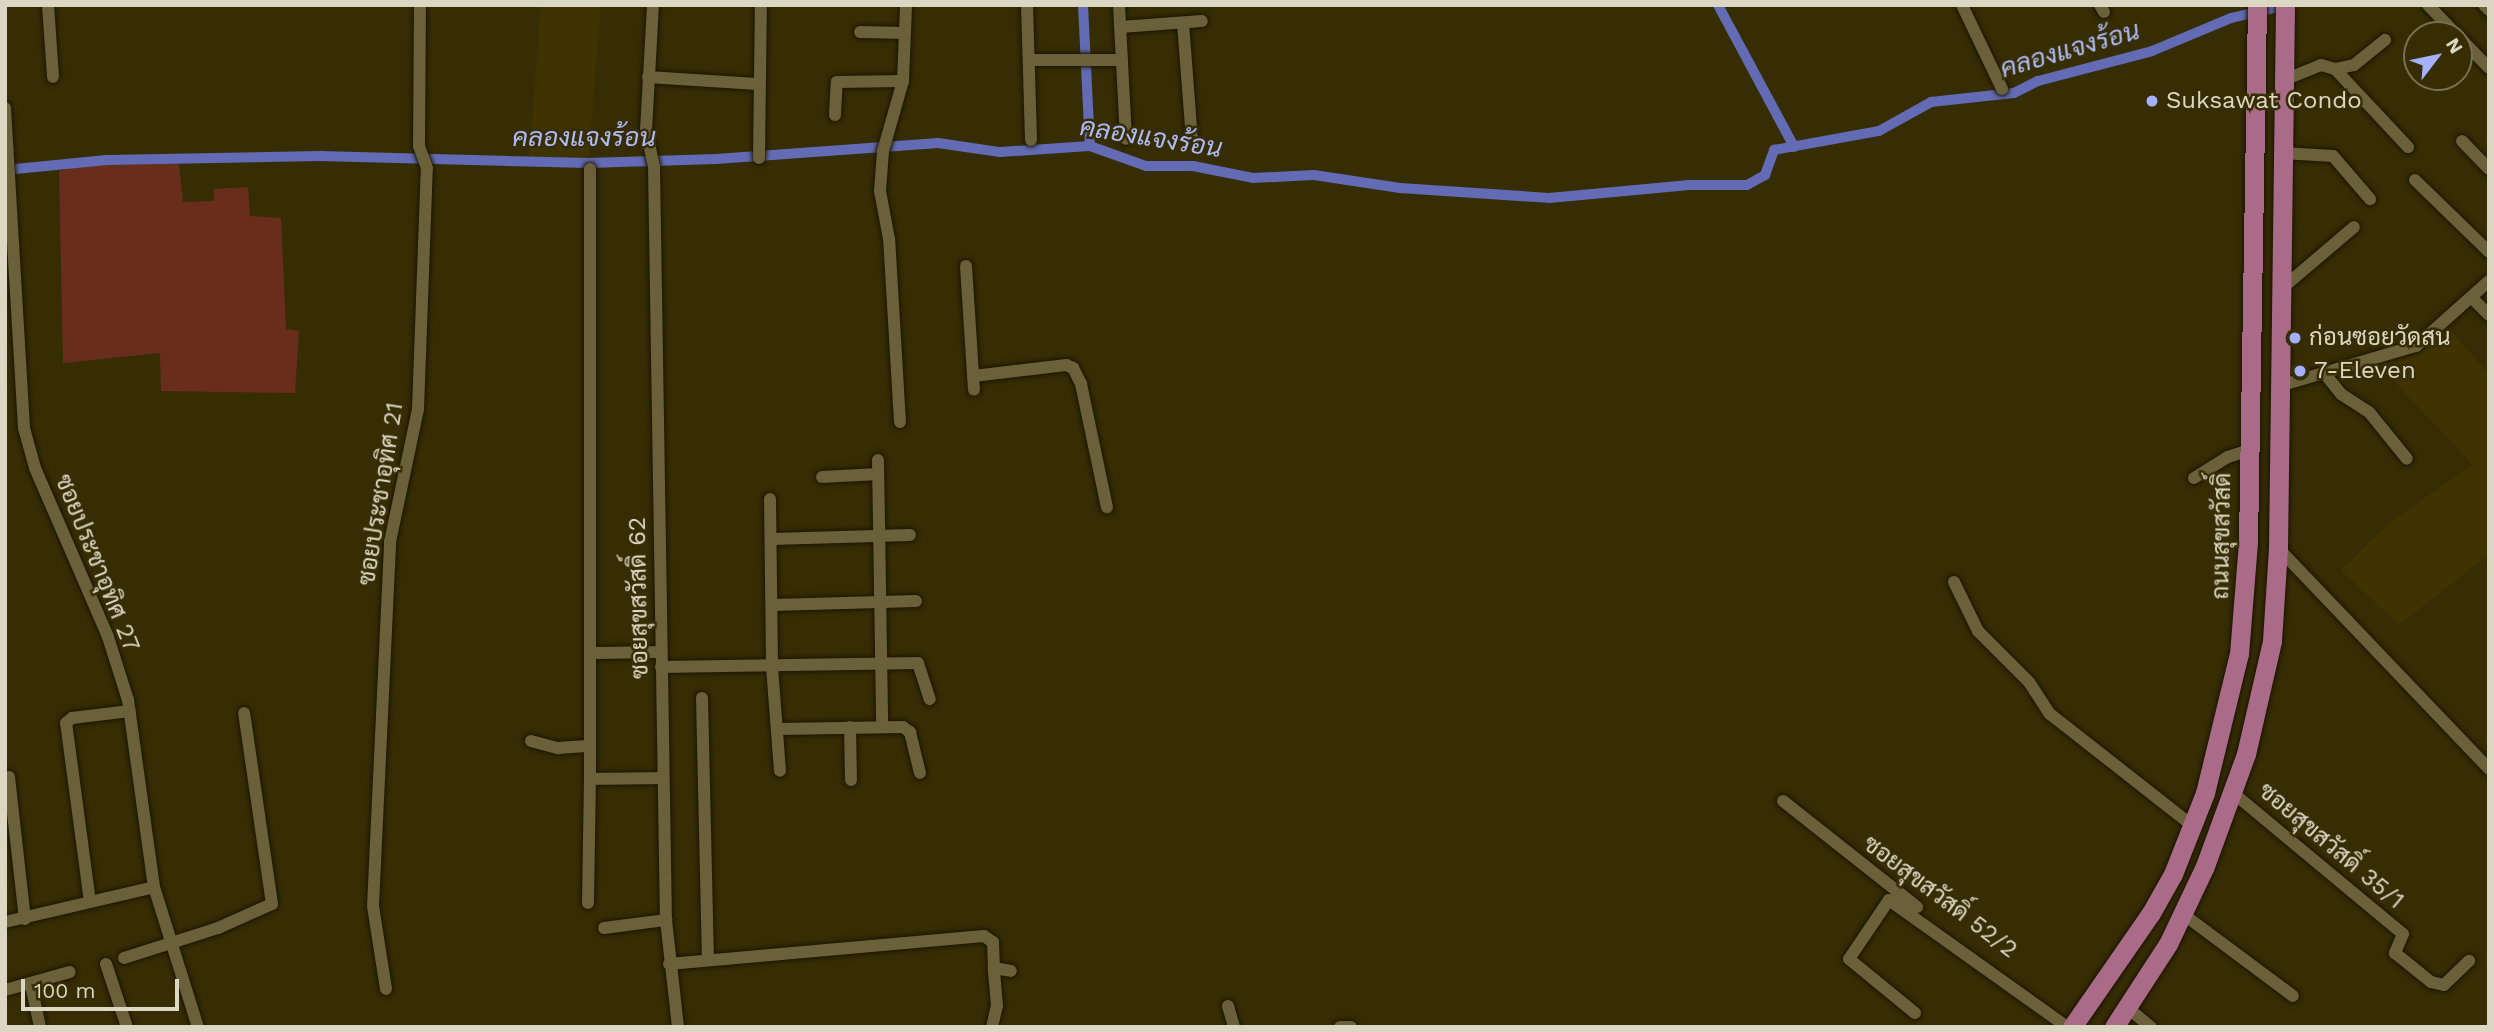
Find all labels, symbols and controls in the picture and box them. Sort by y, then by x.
water label: คลองแจงร้อน [1997,15,2143,85]
north arrow [2403,21,2473,91]
text: N [2441,34,2468,58]
place label: Suksawat Condo [2166,87,2362,115]
marker: Suksawat Condo [2144,93,2160,109]
water label: คลองแจงร้อน [1078,111,1224,165]
water label: คลองแจงร้อน [512,122,656,154]
place label: ก่อนซอยวัดสน [2309,324,2451,352]
marker: ก่อนซอยวัดสน [2287,330,2303,346]
place label: 7-Eleven [2314,357,2416,385]
marker: 7-Eleven [2292,363,2308,379]
street label: ซอยประชาอุทิศ 21 [352,400,410,588]
street label: ซอยประชาอุทิศ 27 [48,470,146,656]
street label: ถนนสุขสวัสดิ์ [2206,472,2238,600]
street label: ซอยสุขสวัสดิ์ 62 [623,517,655,679]
street label: ซอยสุขสวัสดิ์ 35/1 [2252,777,2410,915]
street label: ซอยสุขสวัสดิ์ 52/2 [1857,830,2023,964]
scale bar [24,965,182,1009]
text: 100 m [34,978,96,1003]

